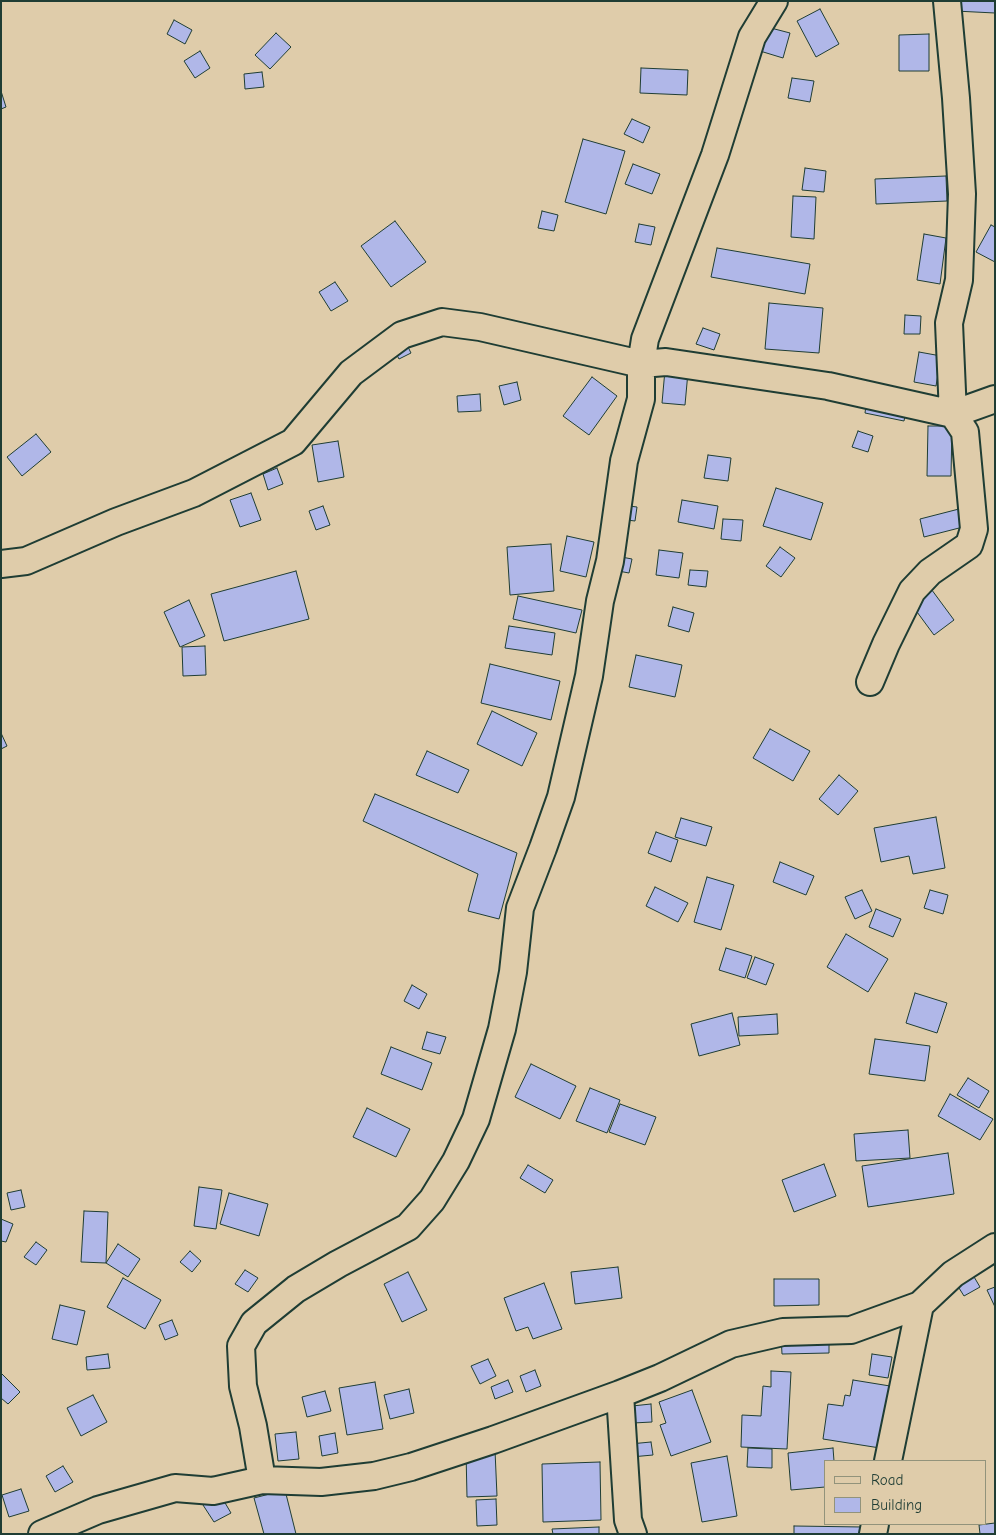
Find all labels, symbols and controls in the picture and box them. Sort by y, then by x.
legend [824,1460,986,1525]
text: Road [871,1471,903,1489]
text: Building [871,1496,922,1514]

